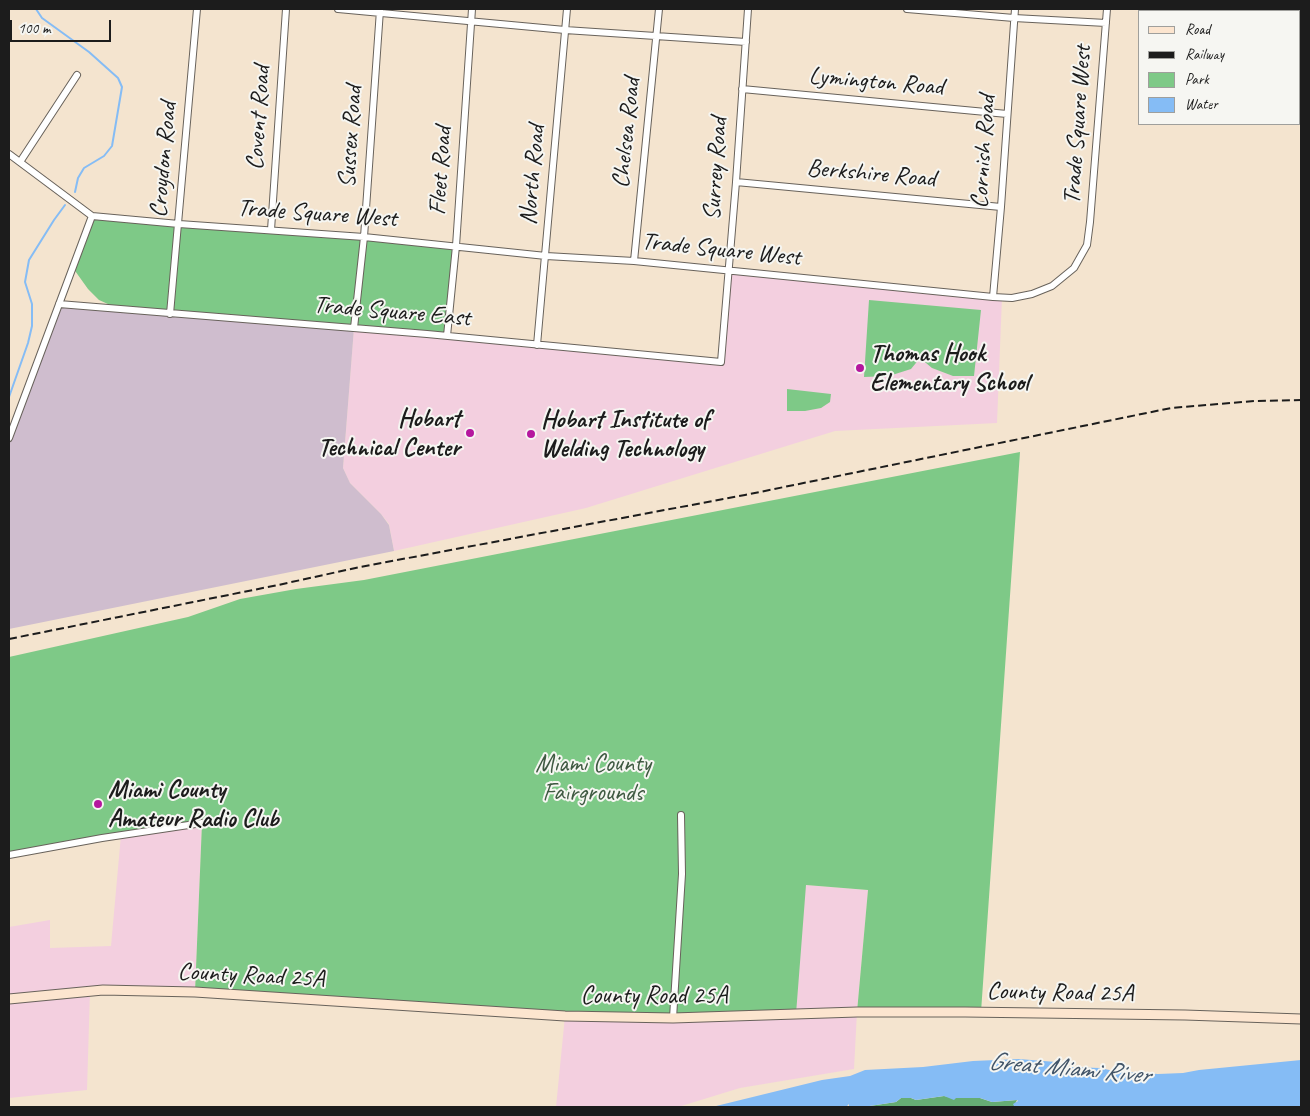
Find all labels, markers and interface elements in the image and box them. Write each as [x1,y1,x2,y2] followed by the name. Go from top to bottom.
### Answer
[12,10,114,42] scale bar
[1138,10,1300,125] legend
[18,19,50,38] text: 100 m
[1185,20,1210,39] text: Road
[1057,44,1099,206] street label: Trade Square West
[1185,45,1224,64] text: Railway
[807,61,945,103] street label: Lymington Road
[240,65,278,171] street label: Covent Road
[1185,70,1209,89] text: Park
[606,76,648,190] street label: Chelsea Road
[332,85,370,189] street label: Sussex Road
[965,94,1003,210] street label: Cornish Road
[1185,95,1218,114] text: Water
[144,101,184,219] street label: Croydon Road
[697,116,735,222] street label: Surrey Road
[514,124,552,226] street label: North Road
[423,126,459,216] street label: Fleet Road
[805,153,937,195] street label: Berkshire Road
[236,193,398,235] street label: Trade Square West
[640,227,802,273] street label: Trade Square West
[312,290,472,334] street label: Trade Square East
[870,339,1029,398] place label: Thomas Hook Elementary School
[854,362,866,374] marker: Thomas Hook Elementary School
[318,404,460,463] place label: Hobart Technical Center
[541,405,709,464] place label: Hobart Institute of Welding Technology
[464,427,476,439] marker: Hobart Technical Center
[525,428,537,440] marker: Hobart Institute of Welding Technology
[535,749,651,808] park label: Miami County Fairgrounds
[108,775,278,834] place label: Miami County Amateur Radio Club
[92,798,104,810] marker: Miami County Amateur Radio Club
[177,957,325,995] street label: County Road 25A
[986,977,1134,1009] street label: County Road 25A
[581,981,727,1011] street label: County Road 25A
[987,1046,1151,1092] water label: Great Miami River

